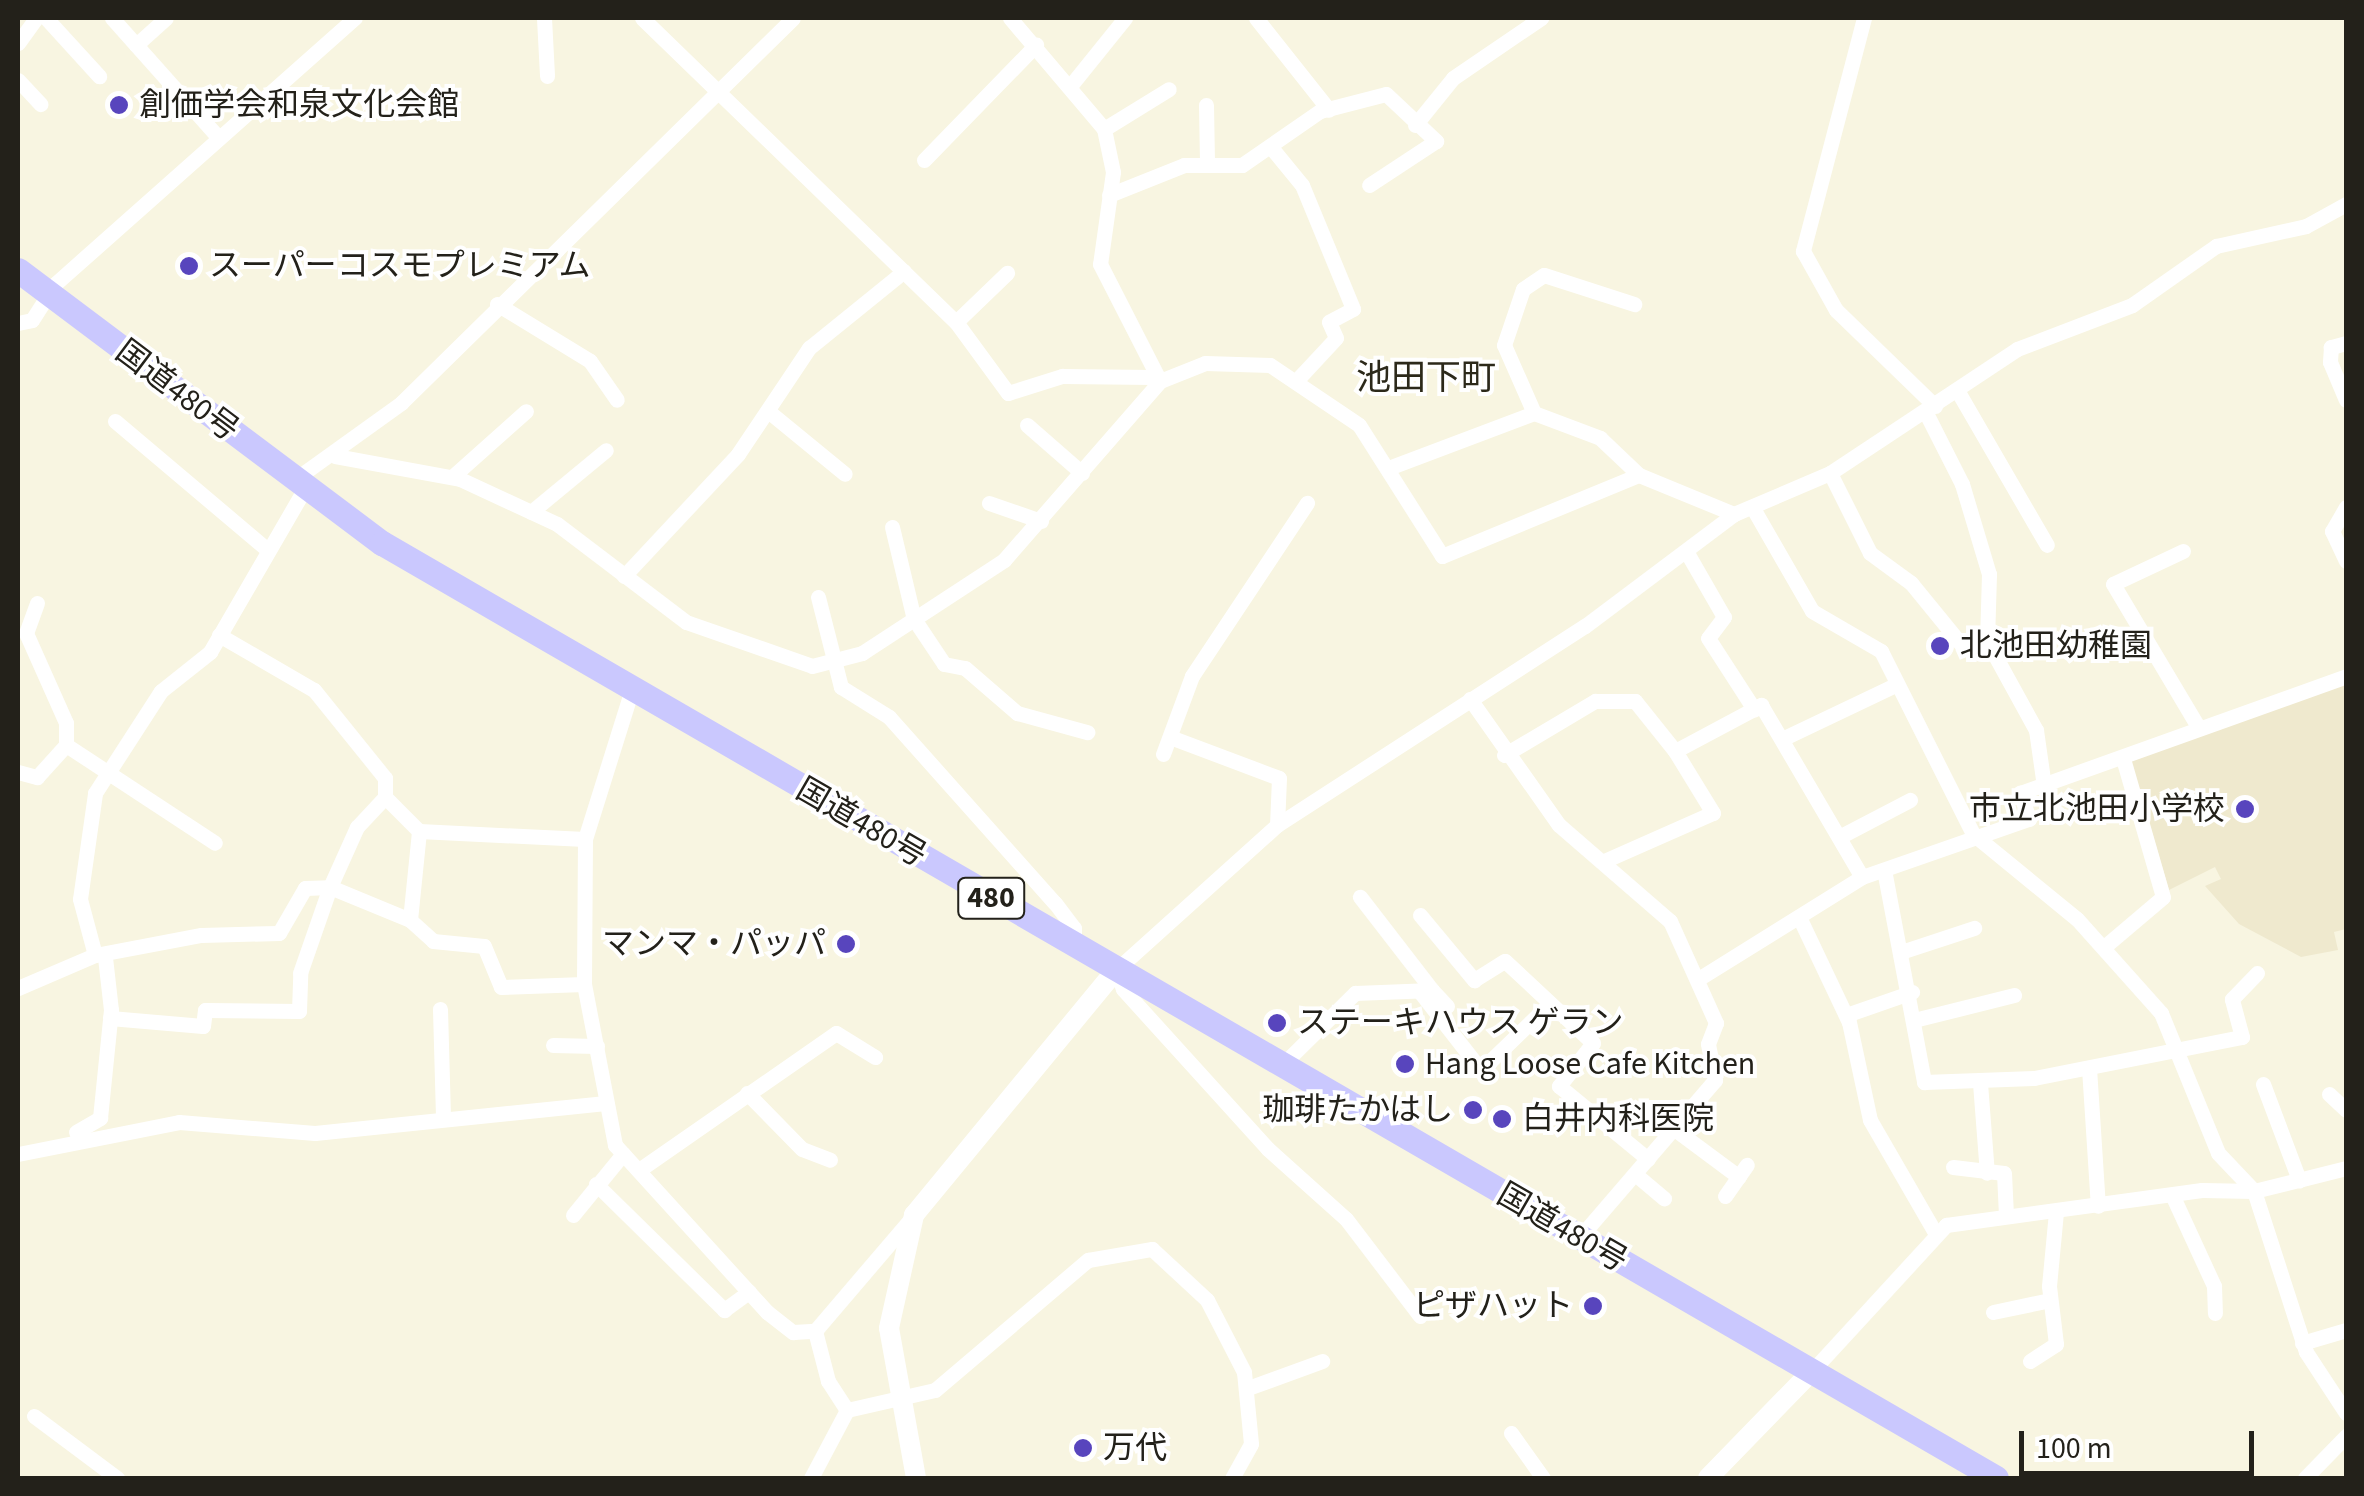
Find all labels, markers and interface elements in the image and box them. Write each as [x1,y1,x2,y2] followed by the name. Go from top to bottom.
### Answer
[139,86,459,124] place label: 創価学会和泉文化会館
[108,94,130,116] marker: 創価学会和泉文化会館
[209,247,593,285] place label: スーパーコスモプレミアム
[178,255,200,277] marker: スーパーコスモプレミアム
[108,332,246,450] street label: 国道480号
[1356,357,1496,399] district label: 池田下町
[1960,627,2152,665] place label: 北池田幼稚園
[1929,635,1951,657] marker: 北池田幼稚園
[789,770,933,876] street label: 国道480号
[1969,790,2225,828] place label: 市立北池田小学校
[2234,798,2256,820] marker: 市立北池田小学校
[956,873,1026,923] road number: 480
[602,925,826,963] place label: マンマ・パッパ
[835,933,857,955] marker: マンマ・パッパ
[1297,1004,1623,1042] place label: ステーキハウス ゲラン
[1266,1012,1288,1034] marker: ステーキハウス ゲラン
[1425,1045,1755,1083] place label: Hang Loose Cafe Kitchen
[1394,1053,1416,1075] marker: Hang Loose Cafe Kitchen
[1261,1091,1453,1129] place label: 珈琲たかはし
[1462,1099,1484,1121] marker: 珈琲たかはし
[1522,1100,1714,1138] place label: 白井内科医院
[1491,1108,1513,1130] marker: 白井内科医院
[1490,1175,1634,1281] street label: 国道480号
[1413,1287,1573,1325] place label: ピザハット
[1582,1295,1604,1317] marker: ピザハット
[2024,1411,2259,1473] scale bar
[2036,1427,2112,1470] text: 100 m
[1103,1429,1167,1467] place label: 万代
[1072,1437,1094,1459] marker: 万代

